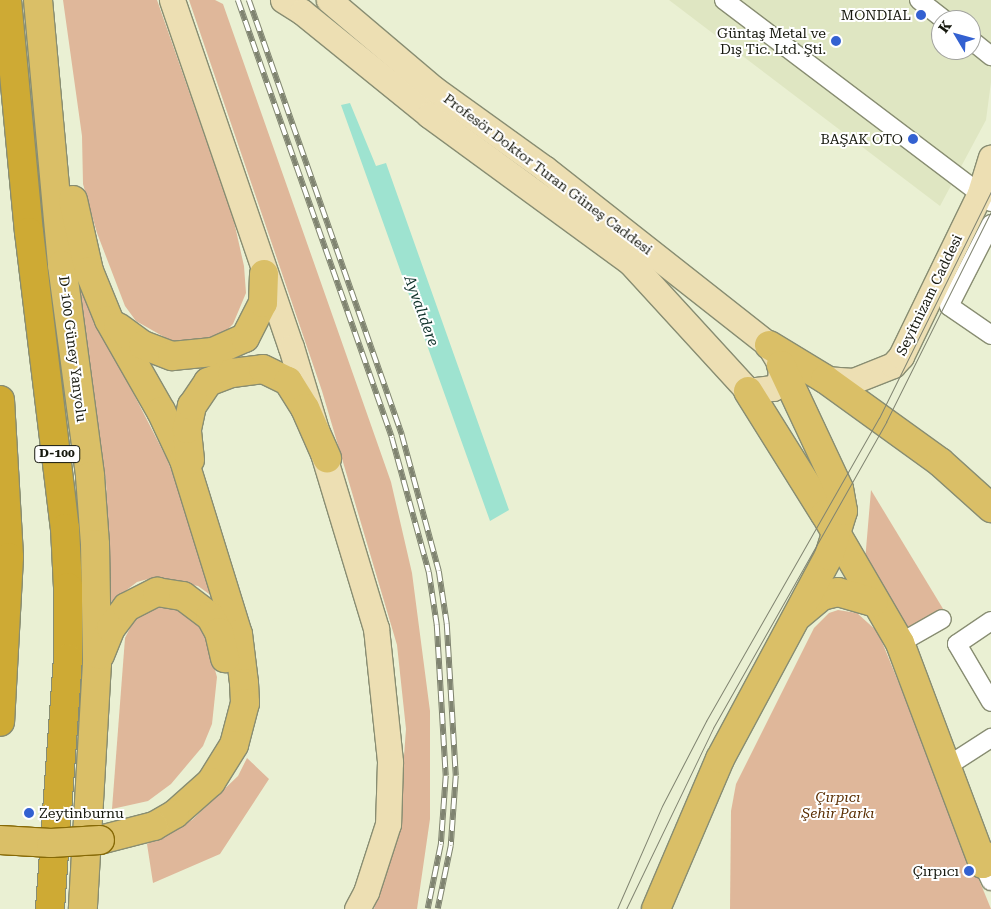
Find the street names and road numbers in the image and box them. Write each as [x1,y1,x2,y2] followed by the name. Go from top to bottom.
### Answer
[440,90,656,258] street label: Profesör Doktor Turan Güneş Caddesi
[892,232,966,358] street label: Seyitnizam Caddesi
[56,275,90,423] street label: D-100 Güney Yanyolu
[33,444,81,464] road number: D-100

